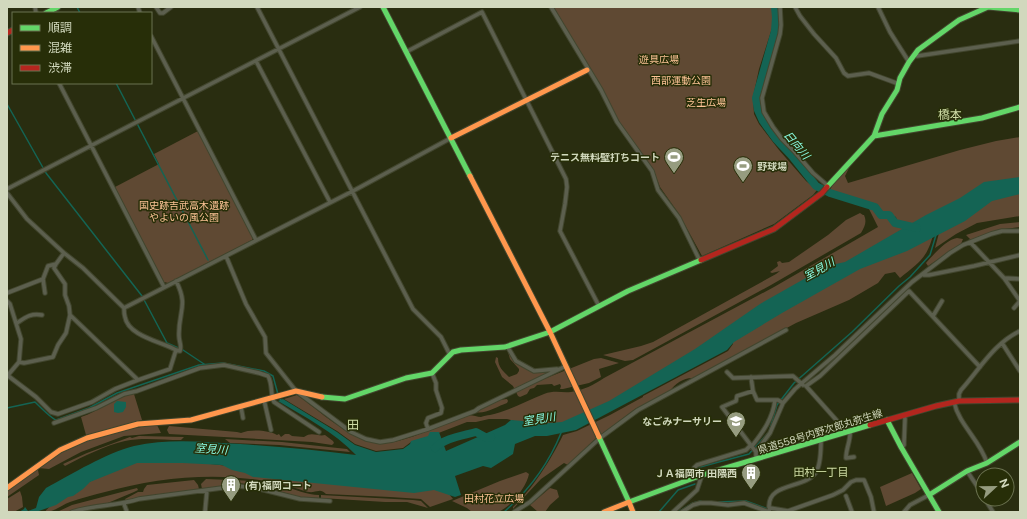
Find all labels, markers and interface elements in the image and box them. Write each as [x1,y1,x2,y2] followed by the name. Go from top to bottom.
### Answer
[12,12,152,84] legend
[48,21,72,35] text: 順調
[48,41,72,55] text: 混雑
[639,53,679,65] park label: 遊具広場
[48,61,72,75] text: 渋滞
[651,74,711,86] park label: 西部運動公園
[686,96,726,108] park label: 芝生広場
[938,108,962,122] district label: 橋本
[782,129,813,162] water label: 日向川
[663,146,685,174] sports icon: テニス無料壁打ちコート
[550,151,660,163] place label: テニス無料壁打ちコート
[732,155,754,183] sports icon: 野球場
[757,160,787,172] place label: 野球場
[139,199,229,223] park label: 国史跡吉武高木遺跡 やよいの風公園
[802,255,837,282] water label: 室見川
[756,406,884,456] street label: 県道558号内野次郎丸弥生線
[522,410,557,428] water label: 室見川
[725,410,747,438] school or university icon: なごみナーサリー
[642,415,722,427] place label: なごみナーサリー
[347,418,359,432] district label: 田
[194,442,229,456] water label: 室見川
[740,462,762,490] building icon: ＪＡ福岡市 田隈西
[794,466,849,478] district label: 田村一丁目
[655,467,737,479] place label: ＪＡ福岡市 田隈西
[975,467,1015,507] north arrow
[220,474,242,502] building icon: (有)福岡コート
[997,477,1011,489] text: N
[245,479,312,491] place label: (有)福岡コート
[464,492,524,504] park label: 田村花立広場

